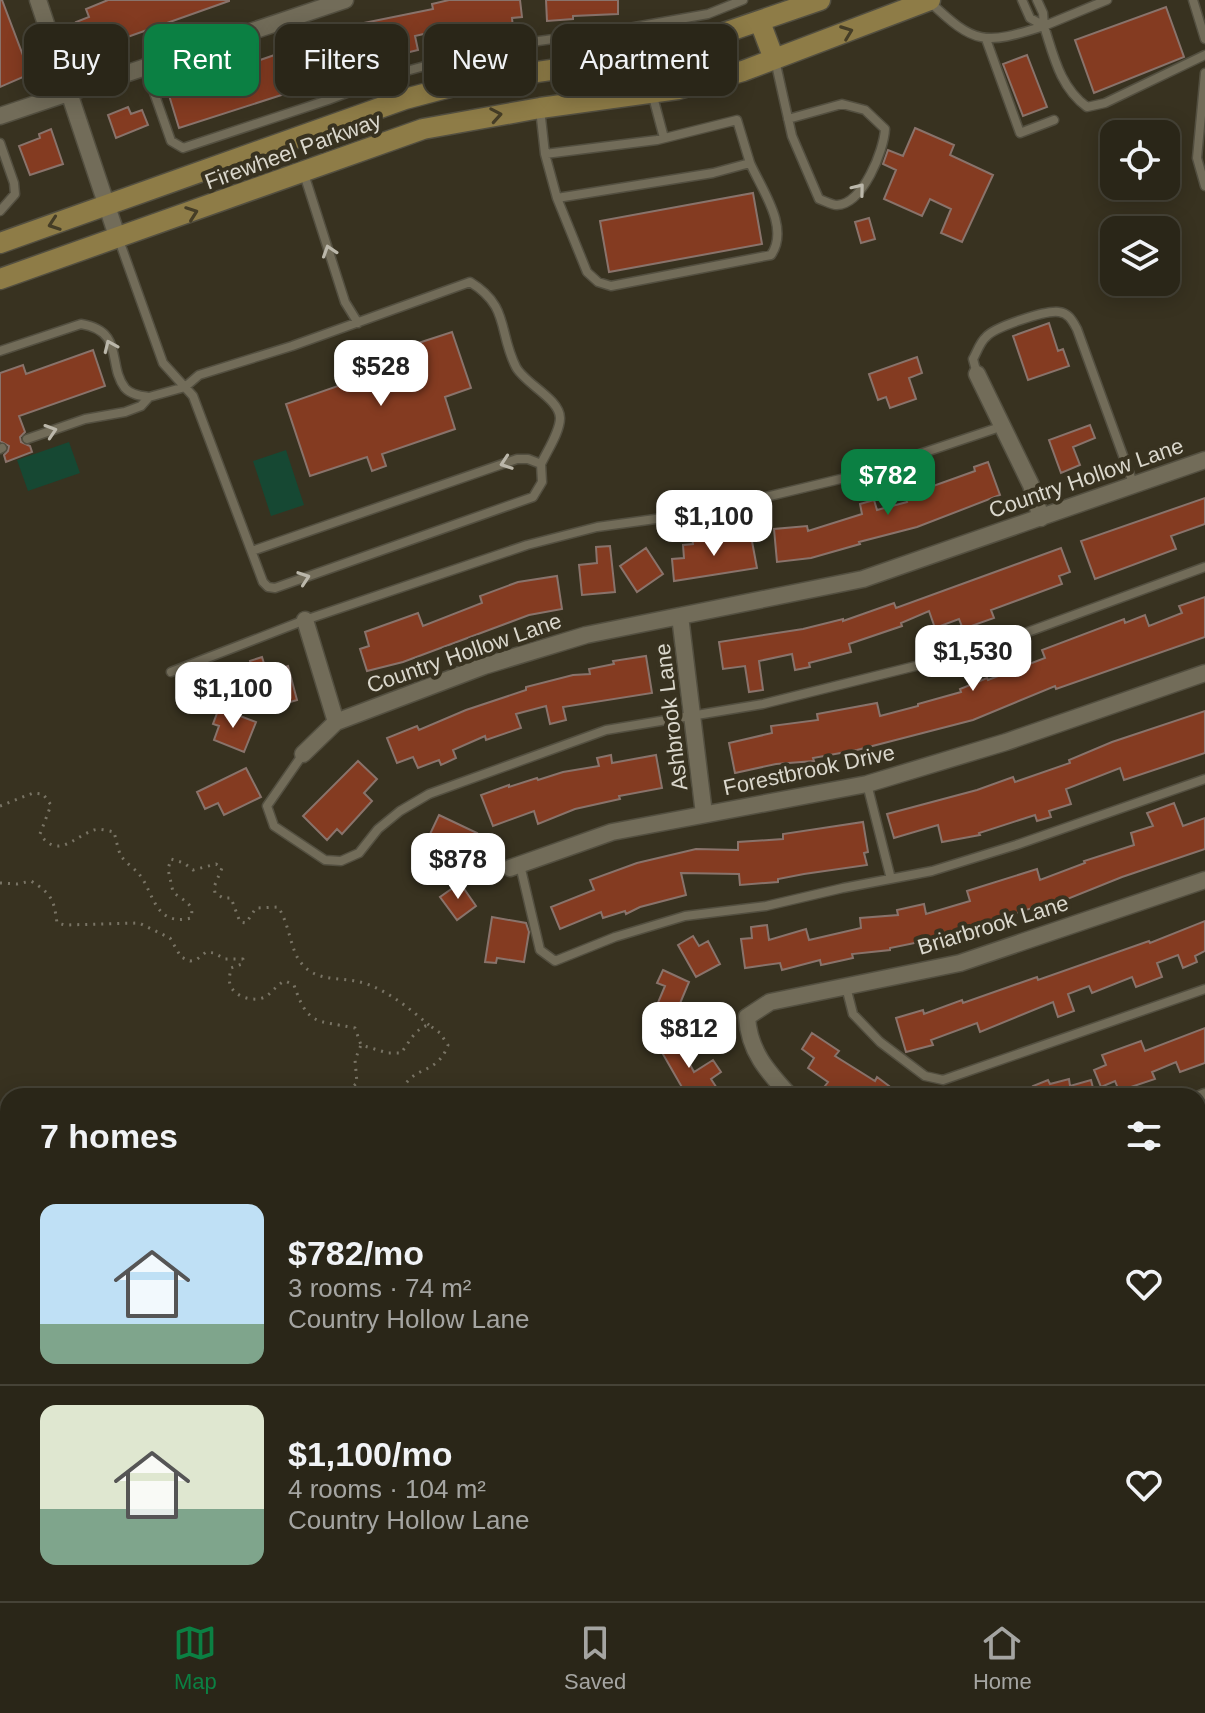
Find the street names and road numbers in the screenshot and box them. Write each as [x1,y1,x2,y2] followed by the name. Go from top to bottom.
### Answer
[201,107,385,195] street label: Firewheel Parkway
[985,433,1187,523] street label: Country Hollow Lane
[363,608,565,698] street label: Country Hollow Lane
[650,642,692,792] street label: Ashbrook Lane
[721,740,897,800] street label: Forestbrook Drive
[914,890,1072,960] street label: Briarbrook Lane

